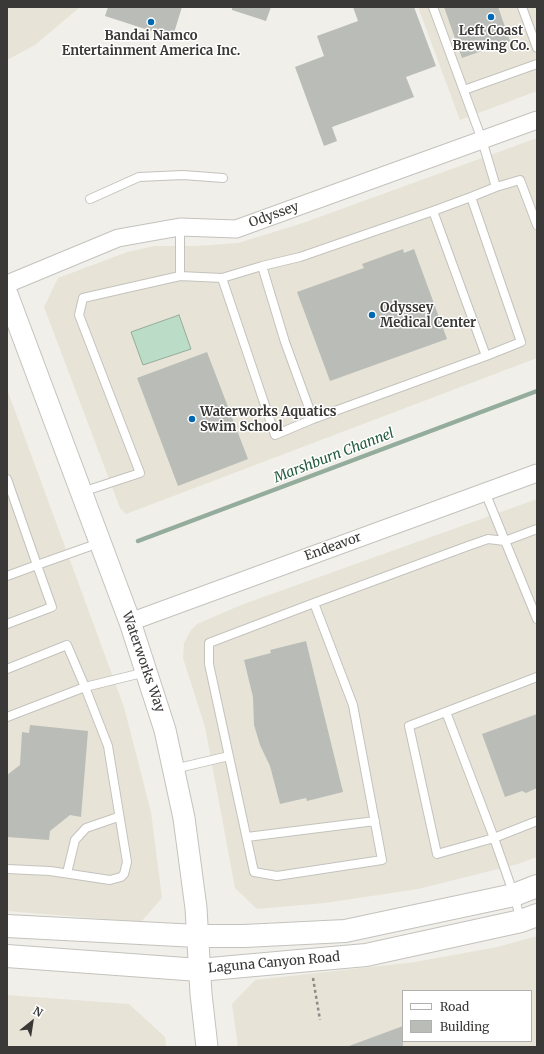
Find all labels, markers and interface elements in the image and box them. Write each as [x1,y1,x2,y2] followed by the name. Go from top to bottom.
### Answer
[486,12,496,22] marker: Left Coast Brewing Co.
[146,17,156,27] marker: Bandai Namco Entertainment America Inc.
[452,23,530,54] place label: Left Coast Brewing Co.
[62,28,240,59] place label: Bandai Namco Entertainment America Inc.
[247,199,301,231] street label: Odyssey
[380,300,476,331] place label: Odyssey Medical Center
[367,310,377,320] marker: Odyssey Medical Center
[200,404,337,435] place label: Waterworks Aquatics Swim School
[187,414,197,424] marker: Waterworks Aquatics Swim School
[272,425,396,487] water label: Marshburn Channel
[303,530,363,564] street label: Endeavor
[118,610,168,714] street label: Waterworks Way
[207,949,341,977] street label: Laguna Canyon Road
[402,990,532,1042] legend
[440,999,469,1014] text: Road
[12,1002,52,1042] north arrow
[31,1003,45,1020] text: N
[440,1019,489,1034] text: Building

